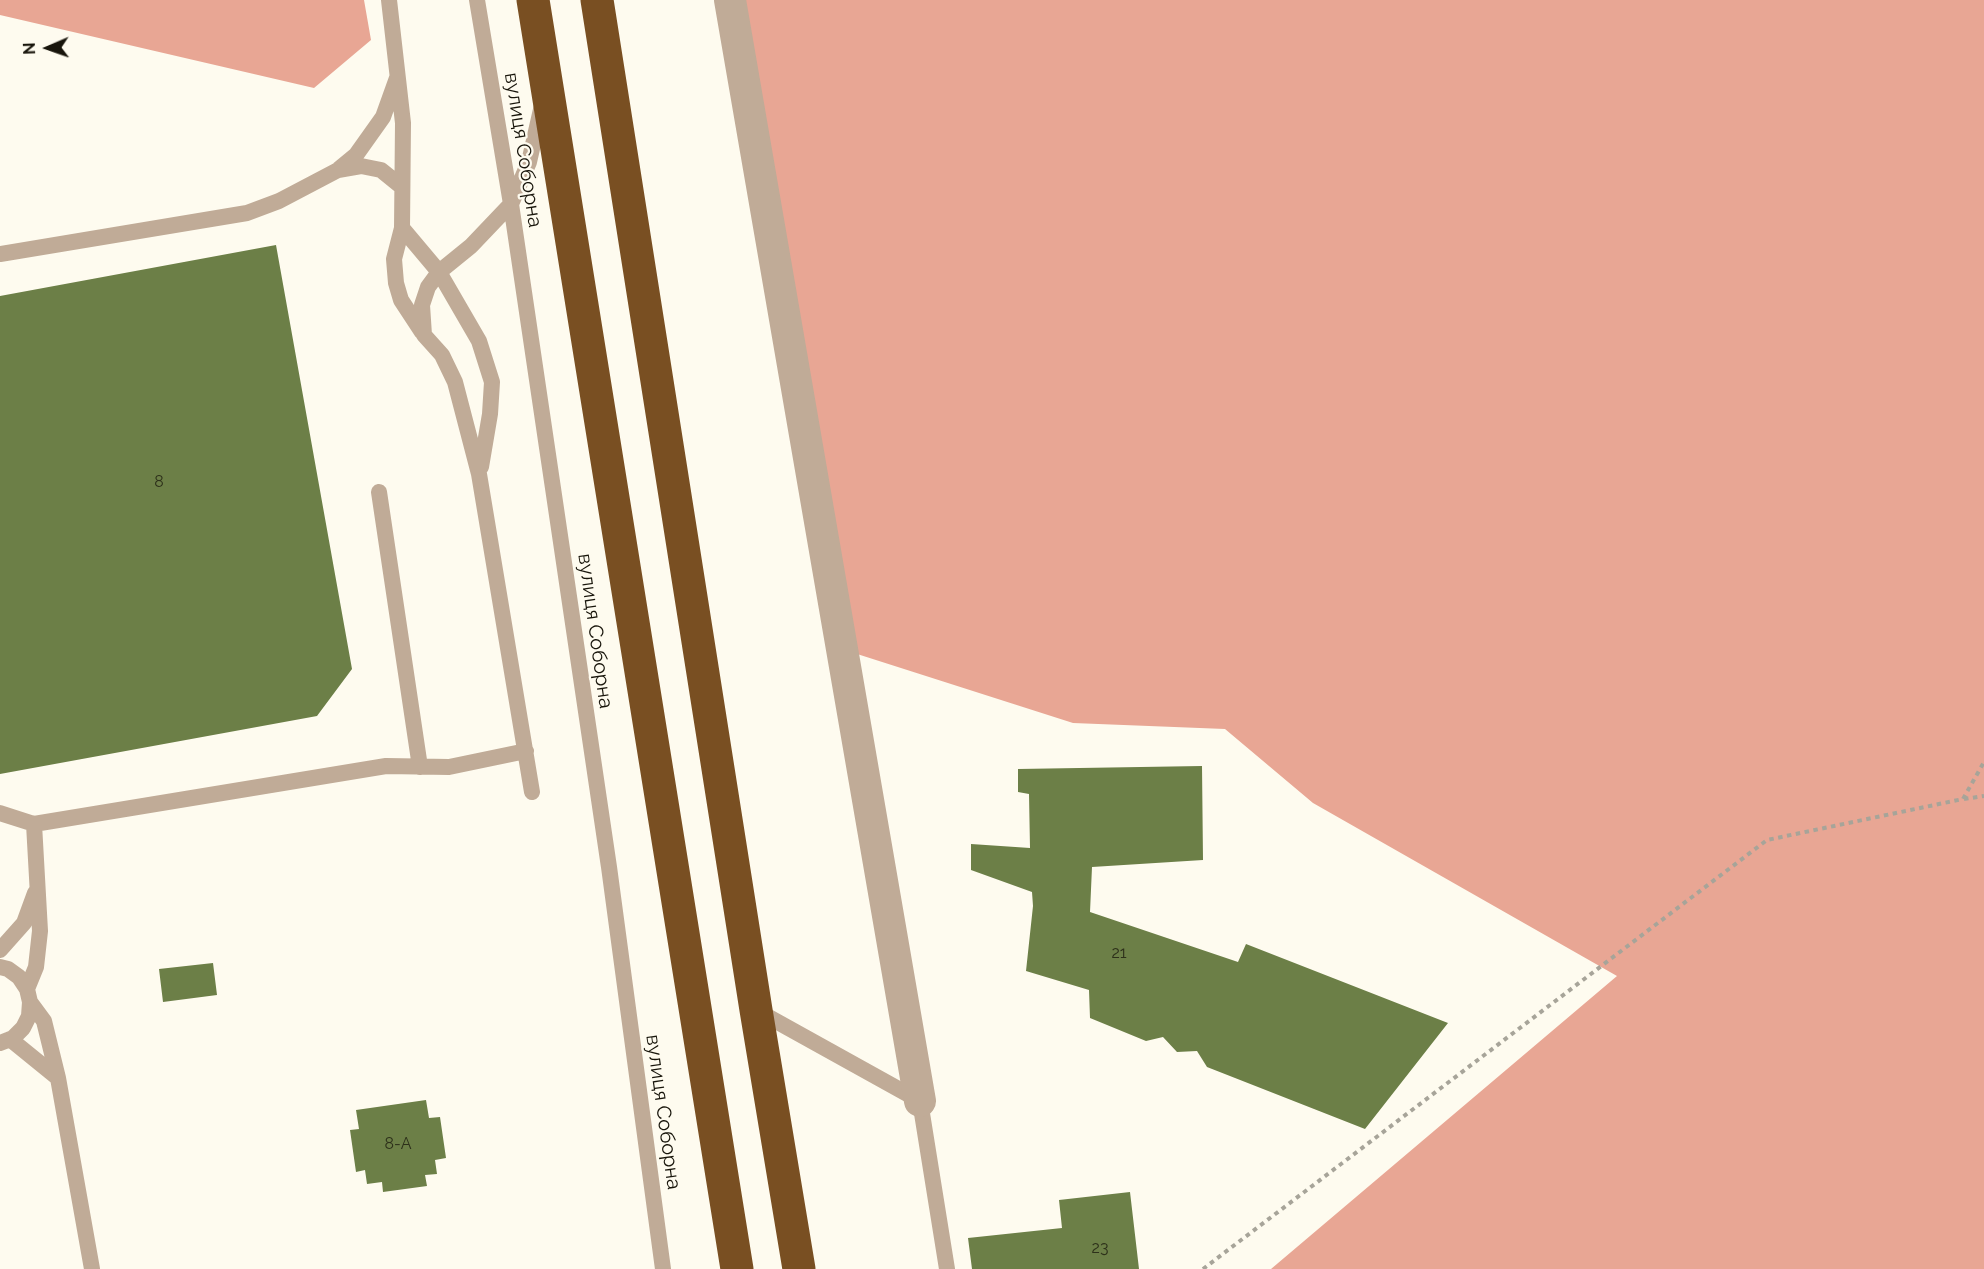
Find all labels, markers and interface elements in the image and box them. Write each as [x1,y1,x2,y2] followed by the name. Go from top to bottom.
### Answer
[18,18,78,78] north arrow
[20,42,39,55] text: N
[499,71,547,229] street label: вулиця Соборна
[154,472,164,492] house number: 8
[572,552,618,710] street label: вулиця Соборна
[1111,943,1127,963] house number: 21
[640,1033,686,1191] street label: вулиця Соборна
[385,1134,411,1154] house number: 8-А
[1092,1238,1108,1258] house number: 23

